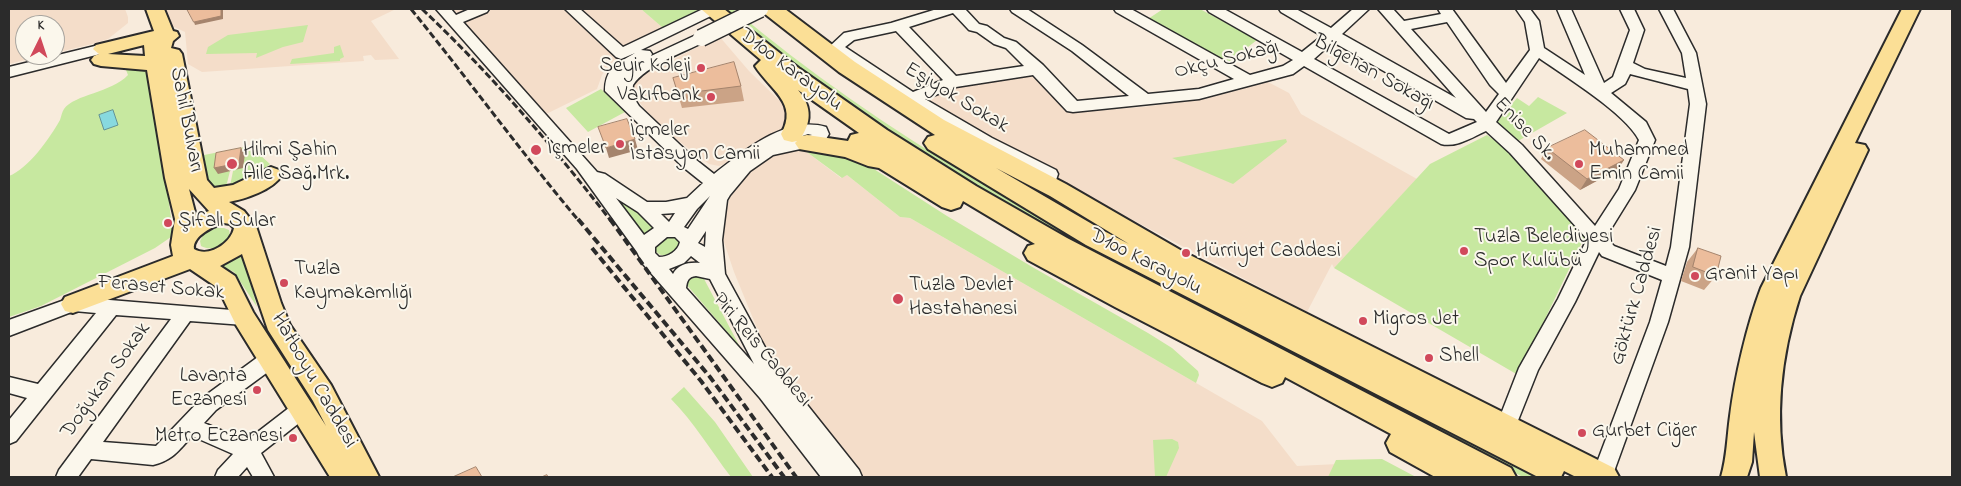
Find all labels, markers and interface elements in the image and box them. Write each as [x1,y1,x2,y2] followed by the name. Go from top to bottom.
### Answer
[15,15,65,65] north arrow
[37,15,45,36] text: K
[733,24,847,118] street label: D100 Karayolu
[1308,30,1438,118] street label: Bilgehan Sokağı
[1172,36,1282,86] street label: Okçu Sokağı
[600,55,691,81] place label: Seyir Koleji
[899,58,1013,140] street label: Eşiyok Sokak
[695,62,707,74] marker: Seyir Koleji
[162,65,208,175] street label: Sahil Bulvarı
[617,84,701,110] place label: Vakıfbank
[705,91,717,103] marker: Vakıfbank
[1487,93,1561,167] street label: Enise Sk.
[630,119,760,169] place label: İçmeler İstasyon Camii
[547,137,606,163] place label: İçmeler
[614,138,626,150] marker: İçmeler İstasyon Camii
[243,139,349,189] place label: Hilmi Şahin Aile Sağ.Mrk.
[1589,139,1689,189] place label: Muhammed Emin Camii
[529,143,543,157] marker: İçmeler
[225,157,239,171] marker: Hilmi Şahin Aile Sağ.Mrk.
[1573,158,1585,170] marker: Muhammed Emin Camii
[178,210,276,236] place label: Şifalı Sular
[162,217,174,229] marker: Şifalı Sular
[1085,224,1205,302] street label: D100 Karayolu
[1606,224,1670,368] street label: Göktürk Caddesi
[1474,226,1613,276] place label: Tuzla Belediyesi Spor Kulübü
[1196,240,1341,266] place label: Hürriyet Caddesi
[1458,245,1470,257] marker: Tuzla Belediyesi Spor Kulübü
[1180,247,1192,259] marker: Hürriyet Caddesi
[294,258,412,308] place label: Tuzla Kaymakamlığı
[1705,263,1799,289] place label: Granit Yapı
[1689,270,1701,282] marker: Granit Yapı
[97,271,225,307] street label: Feraset Sokak
[909,274,1017,324] place label: Tuzla Devlet Hastahanesi
[278,277,290,289] marker: Tuzla Kaymakamlığı
[706,289,816,413] street label: Piri Reis Caddesi
[891,292,905,306] marker: Tuzla Devlet Hastahanesi
[1373,308,1459,334] place label: Migros Jet
[264,309,362,453] street label: Hatboyu Caddesi
[1357,315,1369,327] marker: Migros Jet
[56,318,158,444] street label: Doğukan Sokak
[1439,345,1479,371] place label: Shell
[1423,352,1435,364] marker: Shell
[171,365,247,415] place label: Lavanta Eczanesi
[251,384,263,396] marker: Lavanta Eczanesi
[1592,420,1697,446] place label: Gurbet Ciğer
[155,425,283,451] place label: Metro Eczanesi
[1576,427,1588,439] marker: Gurbet Ciğer
[287,432,299,444] marker: Metro Eczanesi

